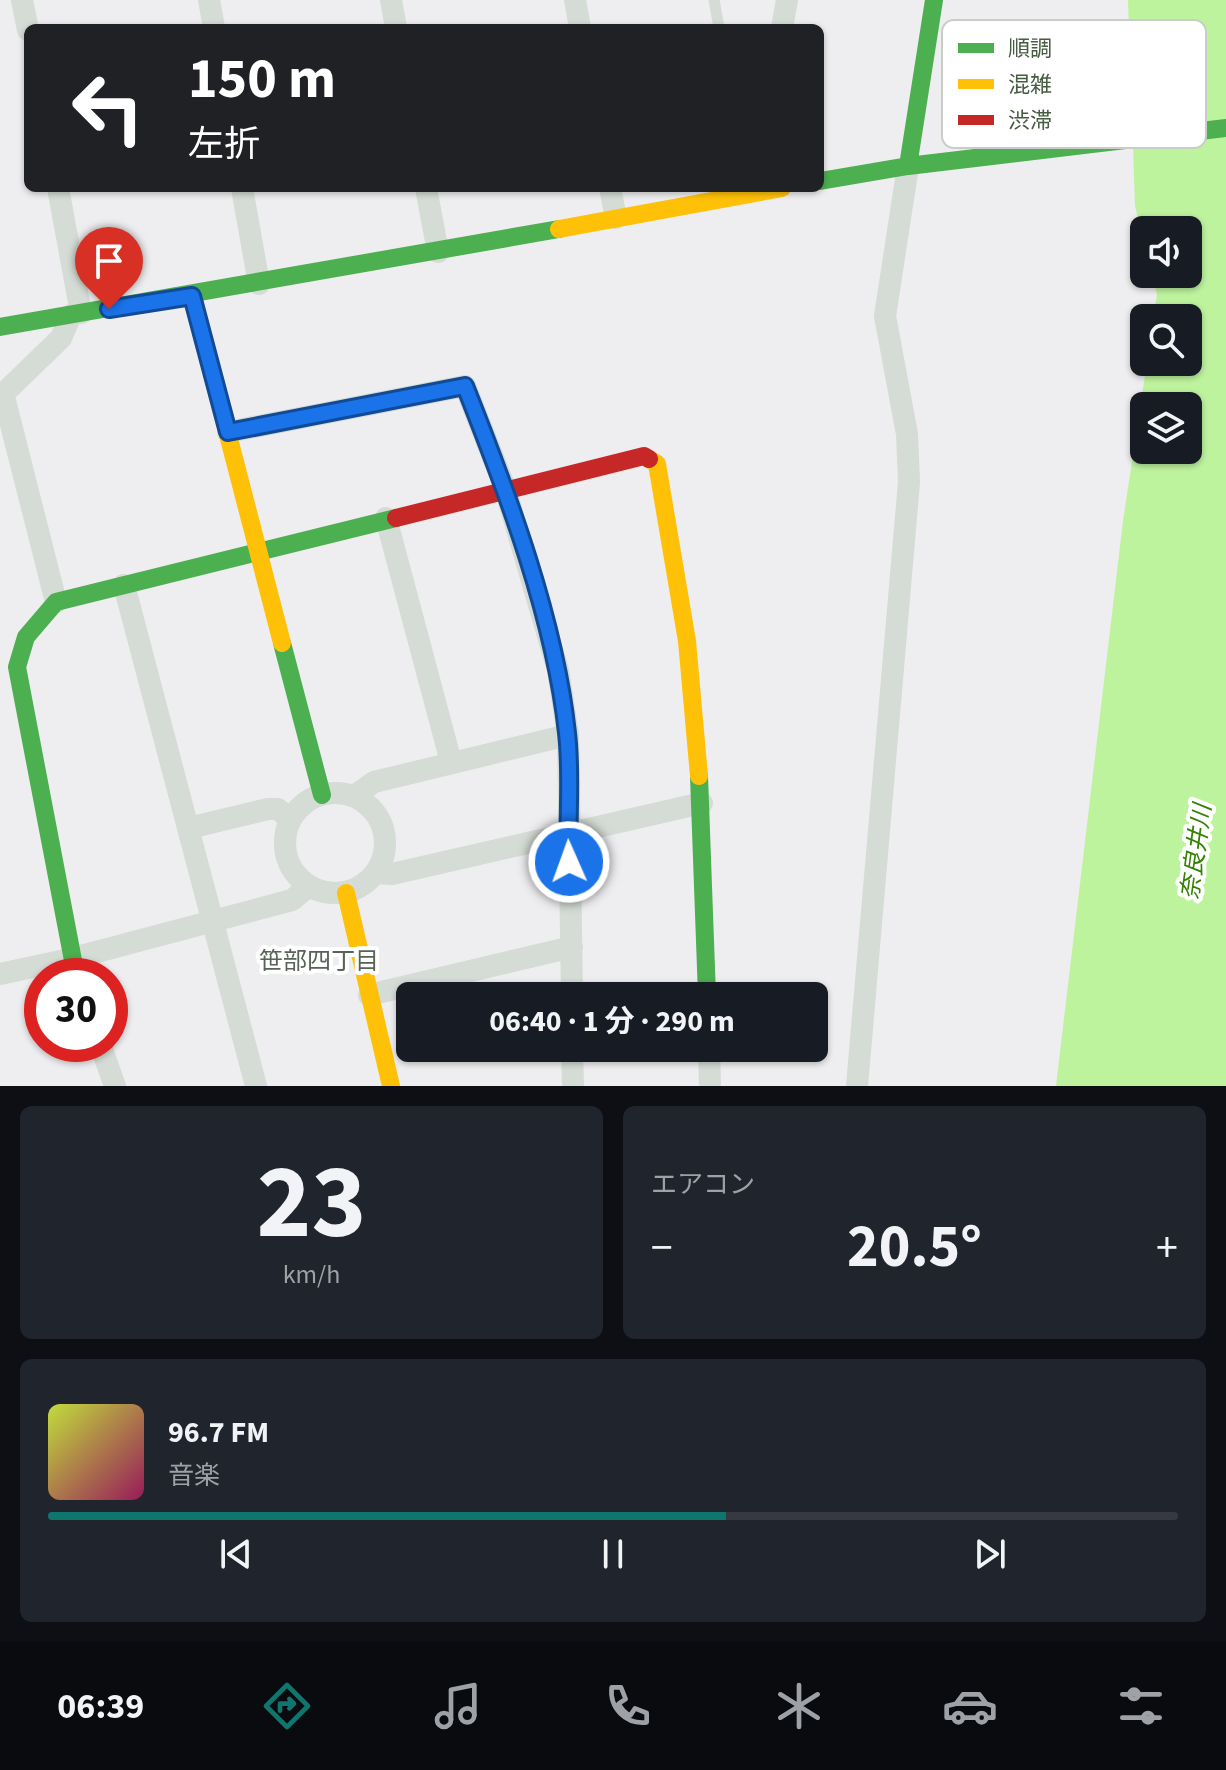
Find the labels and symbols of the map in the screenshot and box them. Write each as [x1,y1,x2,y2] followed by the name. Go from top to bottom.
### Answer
[942,20,1206,148] legend
[1008,33,1052,65] text: 順調
[1008,69,1052,101] text: 混雑
[1008,105,1052,137] text: 渋滞
[75,227,143,309] pin
[1172,799,1221,902] water label: 奈良井川
[527,820,611,904] position arrow
[259,944,379,979] district label: 笹部四丁目
[24,958,128,1062] speed limit sign: 30

